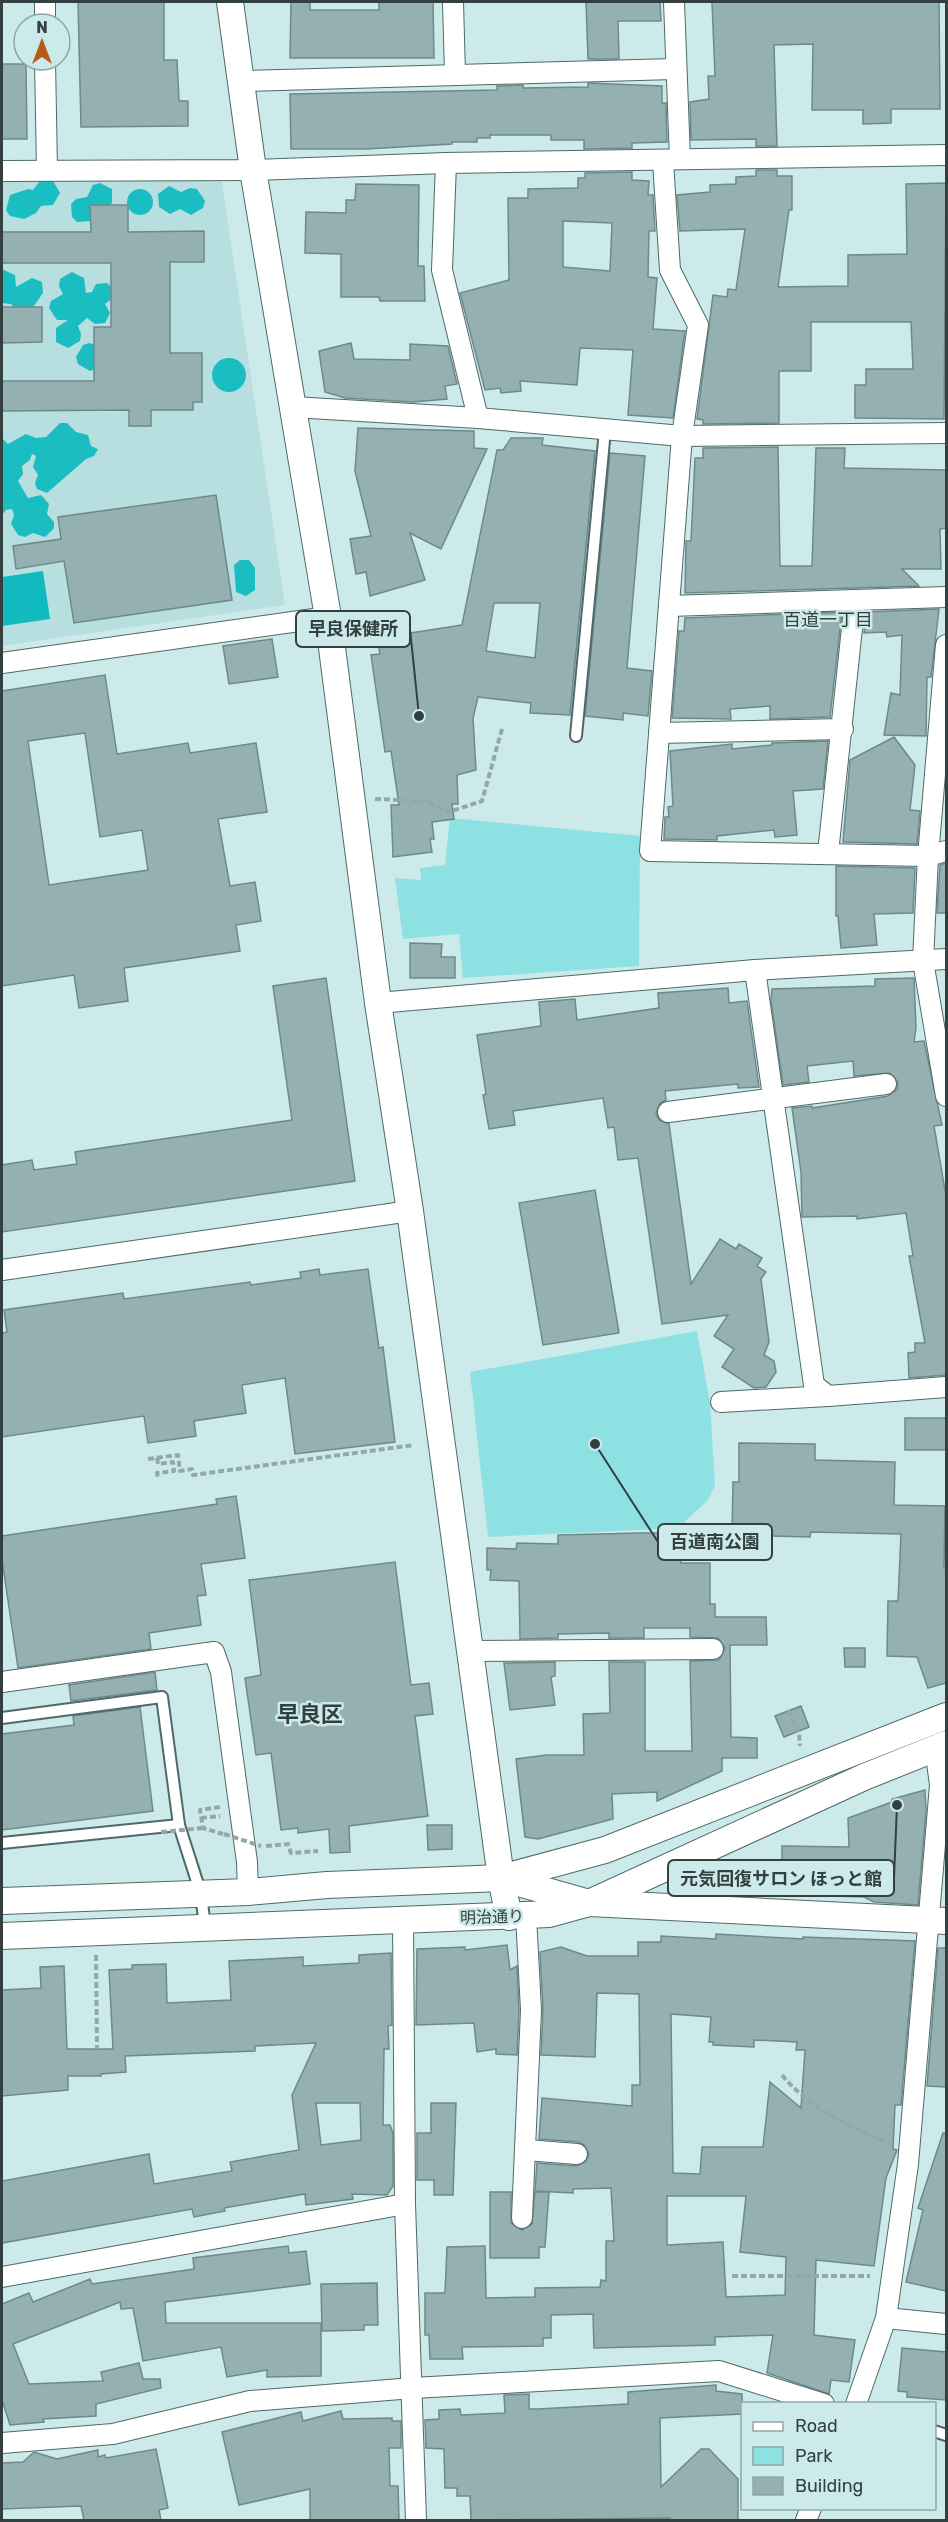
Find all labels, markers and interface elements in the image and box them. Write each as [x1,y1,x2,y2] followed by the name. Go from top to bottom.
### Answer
[12,12,72,72] north arrow
[36,18,48,37] text: N
[783,609,873,631] district label: 百道一丁目
[296,611,410,647] callout: 早良保健所
[308,618,398,640] text: 早良保健所
[658,1524,772,1560] callout: 百道南公園
[670,1531,760,1553] text: 百道南公園
[277,1701,343,1728] district label: 早良区
[668,1860,894,1896] callout: 元気回復サロン ほっと館
[680,1868,882,1890] text: 元気回復サロン ほっと館
[460,1906,524,1928] street label: 明治通り
[741,2402,936,2510] legend
[795,2415,838,2437] text: Road
[795,2445,833,2467] text: Park
[795,2475,863,2497] text: Building

